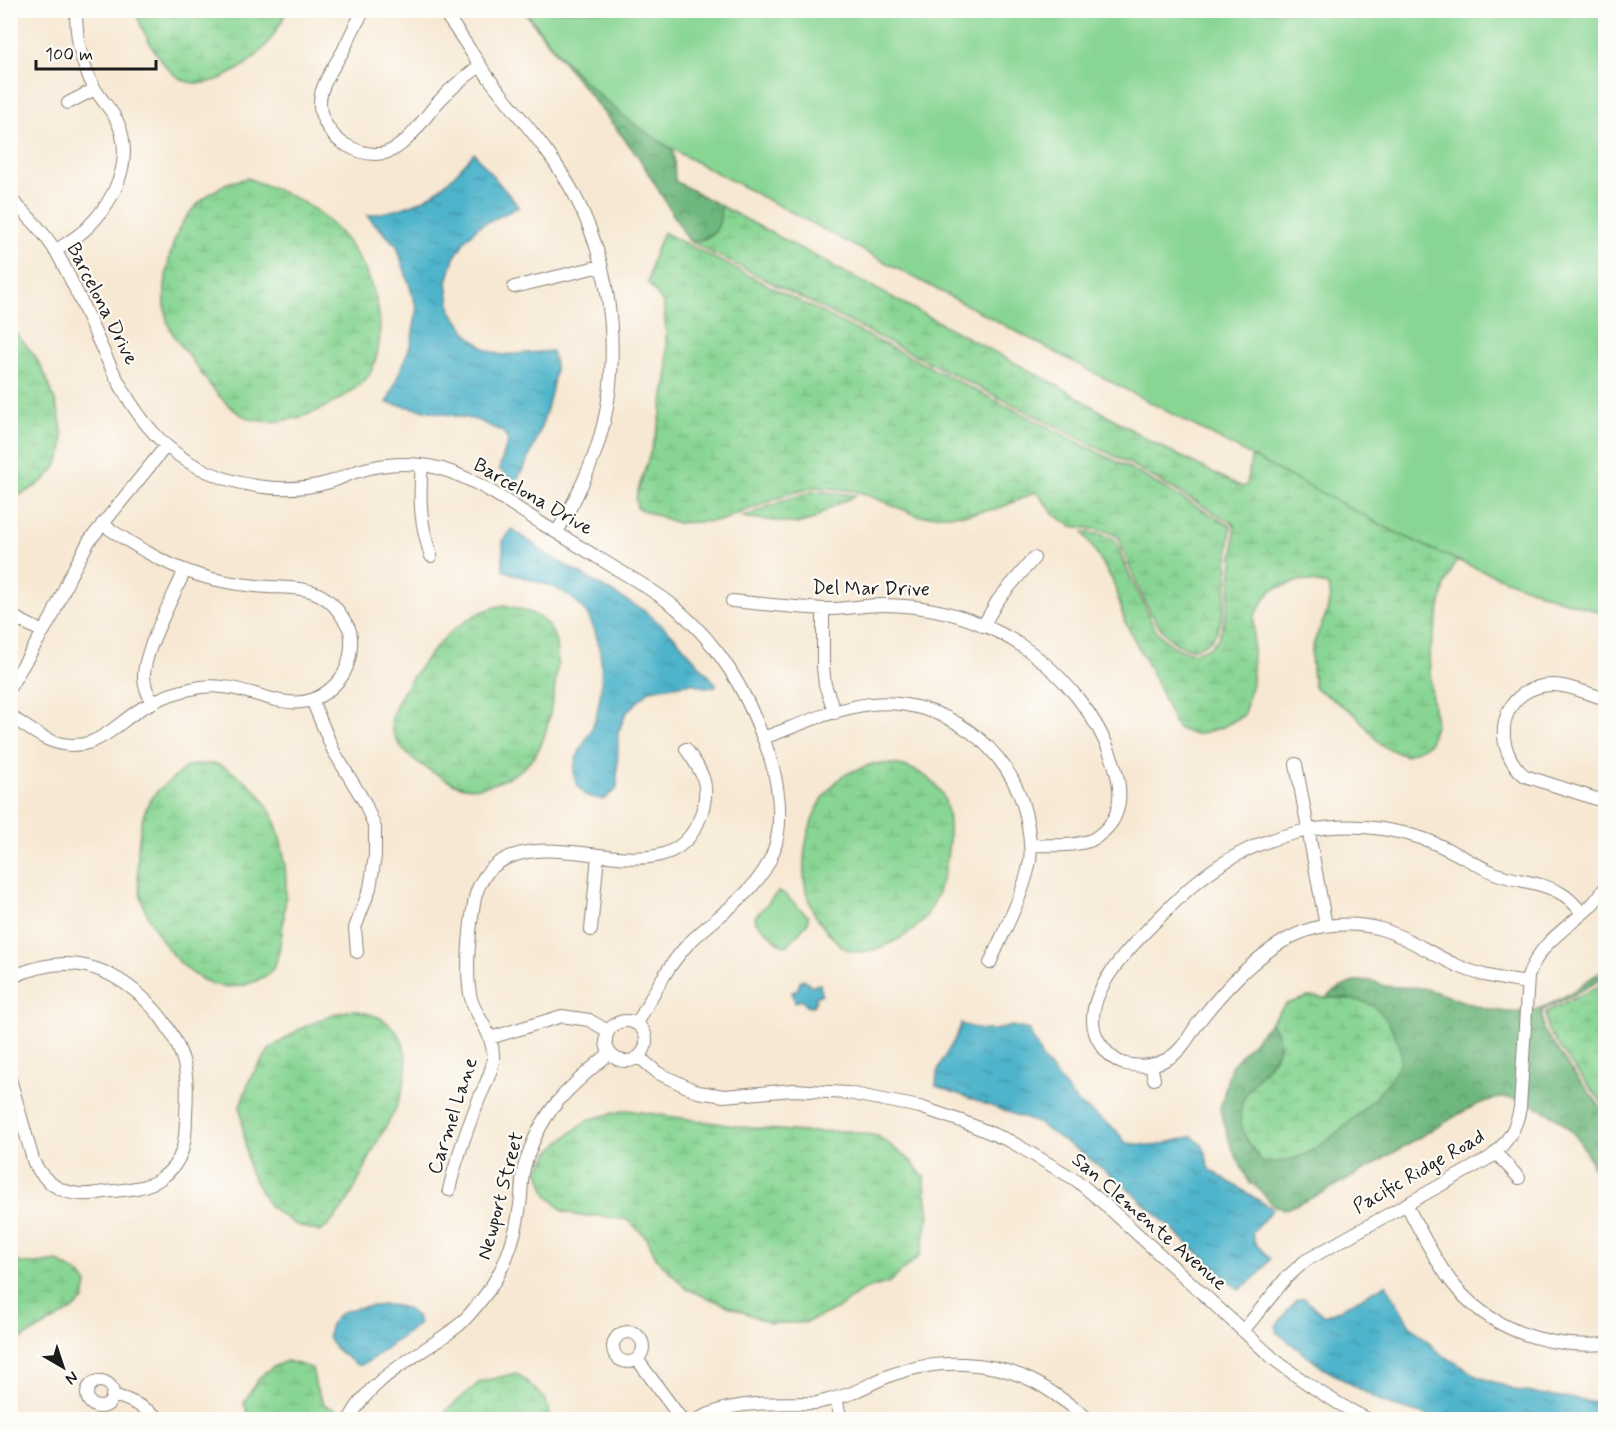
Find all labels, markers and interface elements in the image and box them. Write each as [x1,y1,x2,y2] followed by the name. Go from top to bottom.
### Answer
[36,33,156,71] scale bar
[45,43,93,67] text: 100 m
[60,238,144,370] street label: Barcelona Drive
[468,452,598,542] street label: Barcelona Drive
[812,574,930,604] street label: Del Mar Drive
[421,1054,485,1178] street label: Carmel Lane
[1348,1123,1490,1221] street label: Pacific Ridge Road
[471,1129,531,1263] street label: Newport Street
[1066,1147,1233,1297] street label: San Clemente Avenue
[33,1337,93,1397] north arrow
[61,1366,82,1389] text: N

